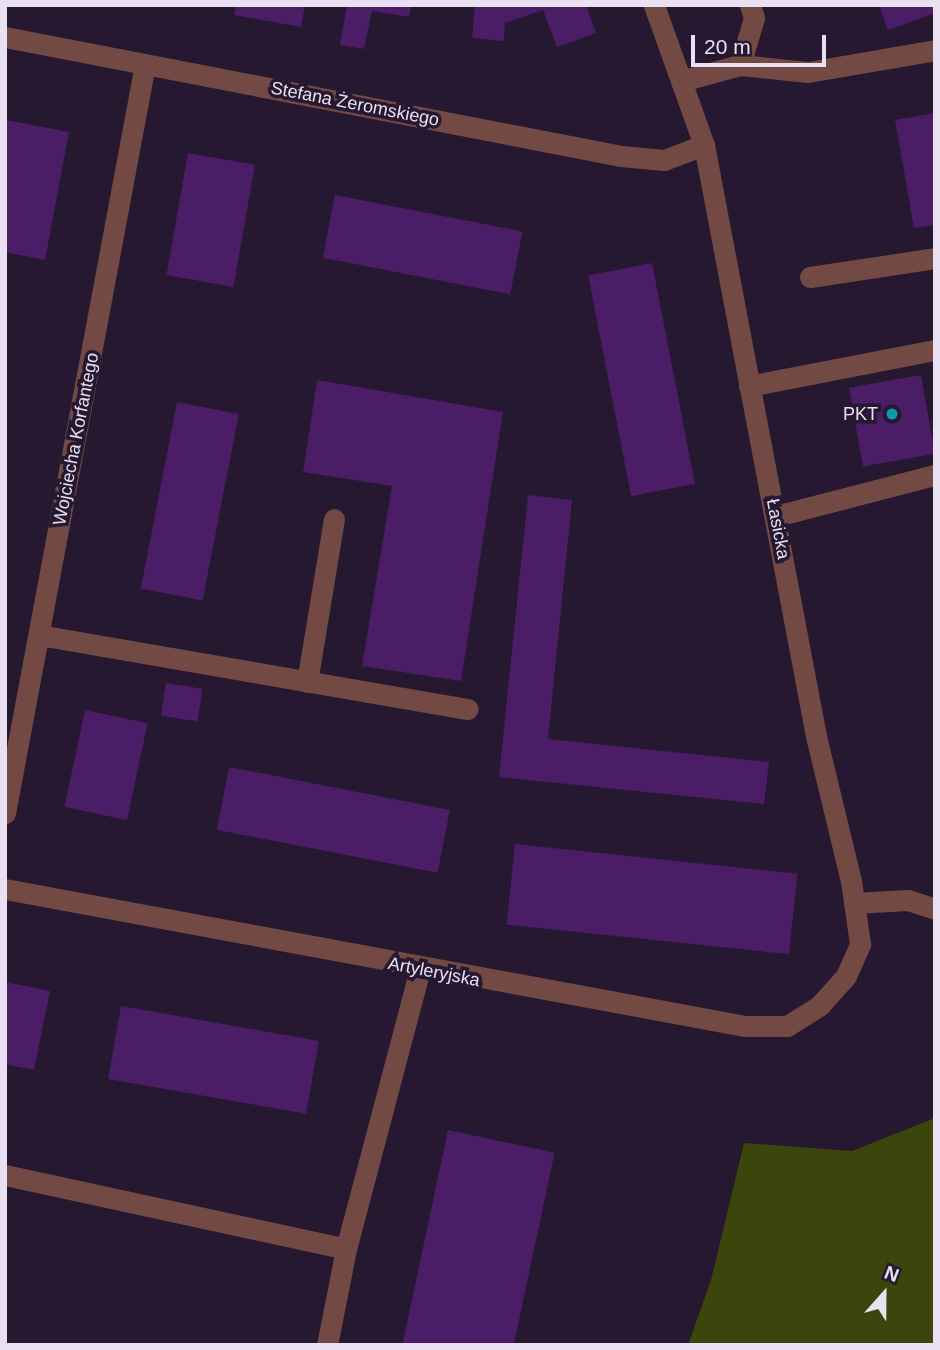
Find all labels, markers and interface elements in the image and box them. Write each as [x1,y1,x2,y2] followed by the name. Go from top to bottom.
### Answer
[695,21,830,65] scale bar
[704,35,751,58] text: 20 m
[269,77,441,131] street label: Stefana Żeromskiego
[49,351,103,527] street label: Wojciecha Korfantego
[843,403,878,425] place label: PKT
[884,406,900,422] marker: PKT
[762,497,794,561] street label: Łasicka
[386,953,482,991] street label: Artyleryjska
[849,1259,919,1329] north arrow
[882,1262,902,1286] text: N

